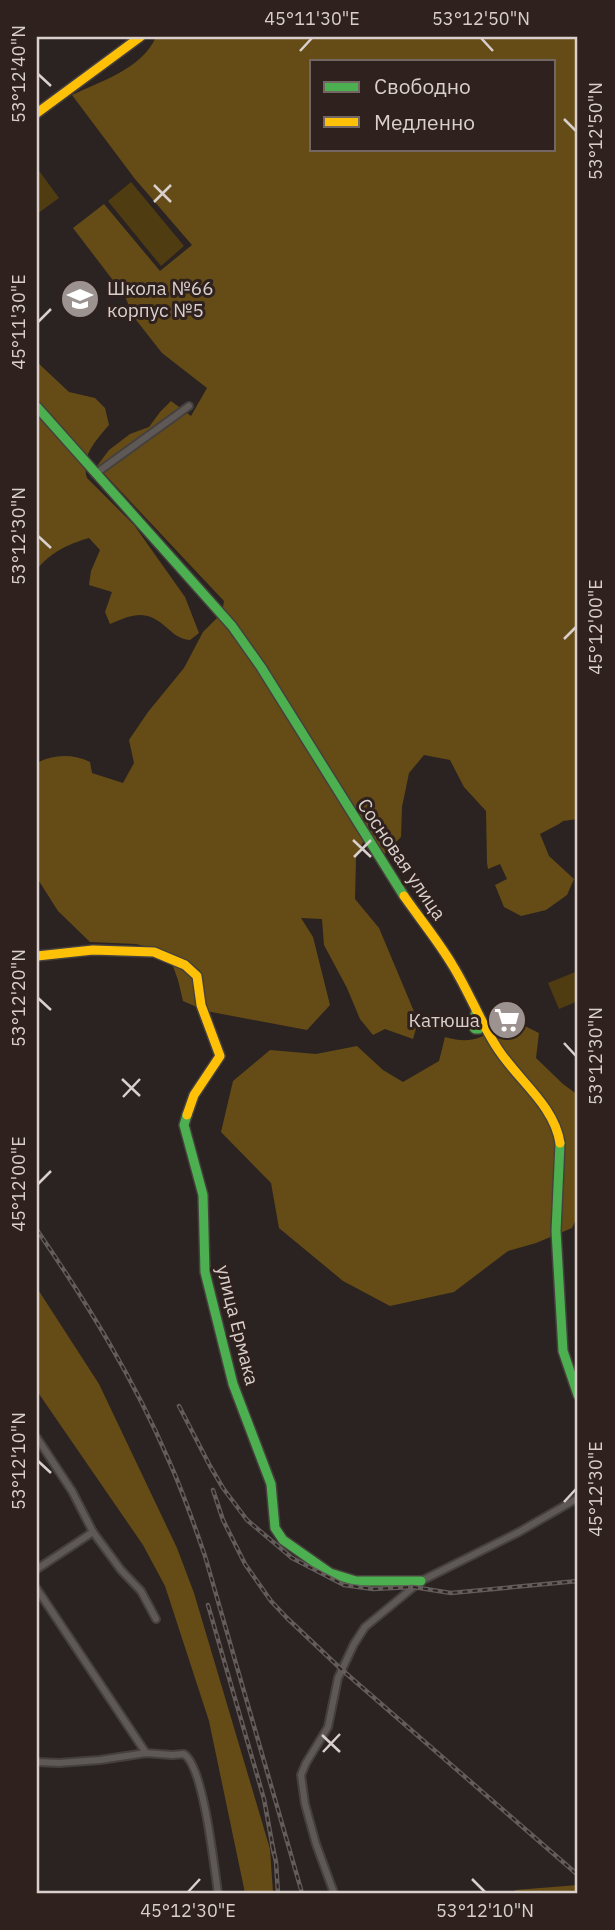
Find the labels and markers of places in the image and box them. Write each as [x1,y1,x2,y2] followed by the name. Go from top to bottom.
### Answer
[107,276,214,322] place label: Школа №66 корпус №5
[59,278,101,320] school or university icon: Школа №66 корпус №5
[486,999,528,1041] supermarket icon: Катюша
[409,1008,480,1032] place label: Катюша

